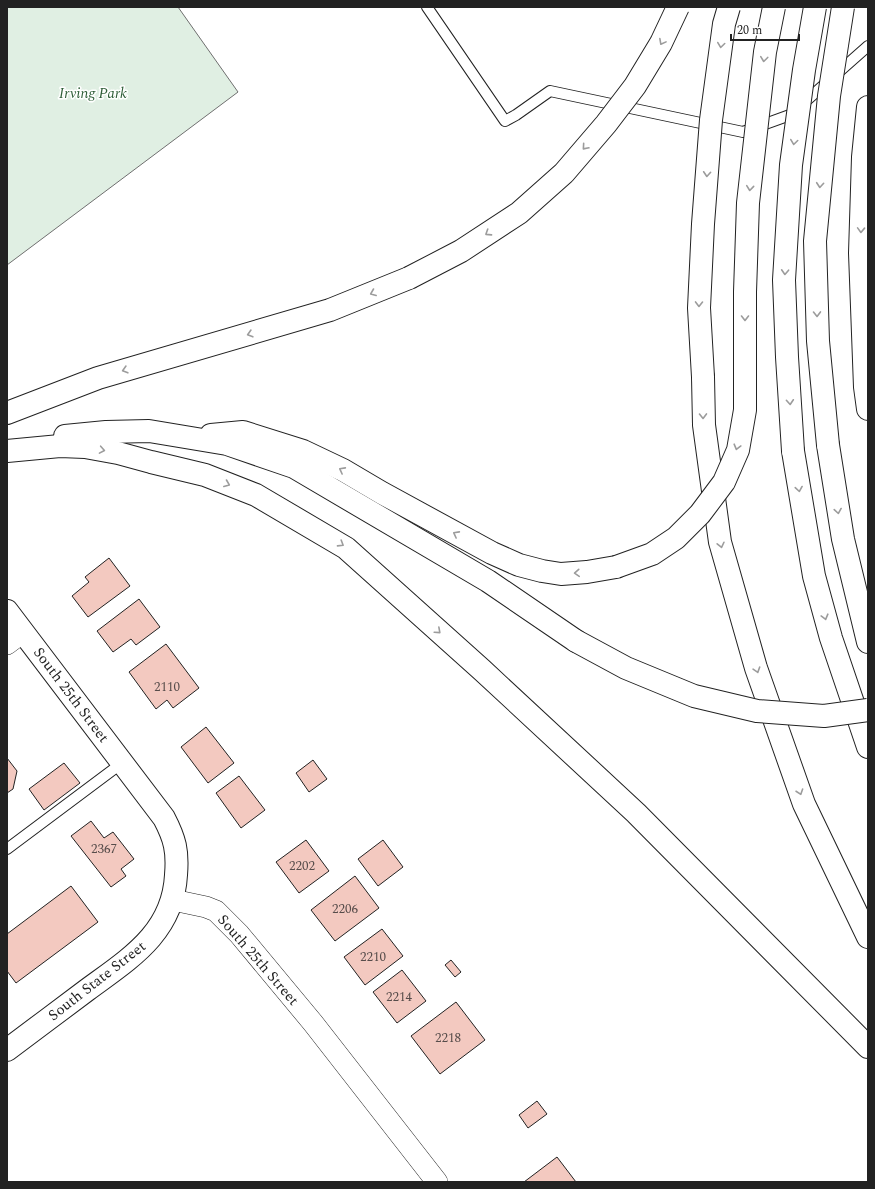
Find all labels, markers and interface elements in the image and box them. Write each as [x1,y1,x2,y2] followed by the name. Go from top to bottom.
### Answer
[731,16,799,42] scale bar
[737,21,762,40] text: 20 m
[659,38,666,46] one-way arrow
[717,42,726,48] one-way arrow
[760,56,769,62] one-way arrow
[59,82,127,105] park label: Irving Park
[790,139,799,145] one-way arrow
[583,143,590,150] one-way arrow
[702,171,711,177] one-way arrow
[816,181,825,188] one-way arrow
[745,185,754,191] one-way arrow
[857,227,865,233] one-way arrow
[485,228,492,236] one-way arrow
[780,269,789,275] one-way arrow
[370,288,378,296] one-way arrow
[695,301,704,307] one-way arrow
[813,311,821,317] one-way arrow
[741,315,749,321] one-way arrow
[247,329,254,338] one-way arrow
[122,365,129,374] one-way arrow
[785,399,794,405] one-way arrow
[699,413,708,419] one-way arrow
[734,444,742,451] one-way arrow
[98,445,105,453] one-way arrow
[339,467,347,475] one-way arrow
[223,480,230,488] one-way arrow
[794,486,803,493] one-way arrow
[833,508,842,514] one-way arrow
[453,531,460,538] one-way arrow
[337,540,344,547] one-way arrow
[717,542,725,548] one-way arrow
[574,569,580,578] one-way arrow
[821,613,829,620] one-way arrow
[434,626,441,633] one-way arrow
[27,642,115,748] street label: South 25th Street
[752,666,760,673] one-way arrow
[154,677,181,697] house number: 2110
[795,789,804,796] one-way arrow
[91,839,117,859] house number: 2367
[289,856,315,876] house number: 2202
[332,899,359,919] house number: 2206
[212,909,304,1011] street label: South 25th Street
[43,935,151,1027] street label: South State Street
[360,947,387,967] house number: 2210
[386,987,413,1007] house number: 2214
[435,1028,461,1048] house number: 2218

